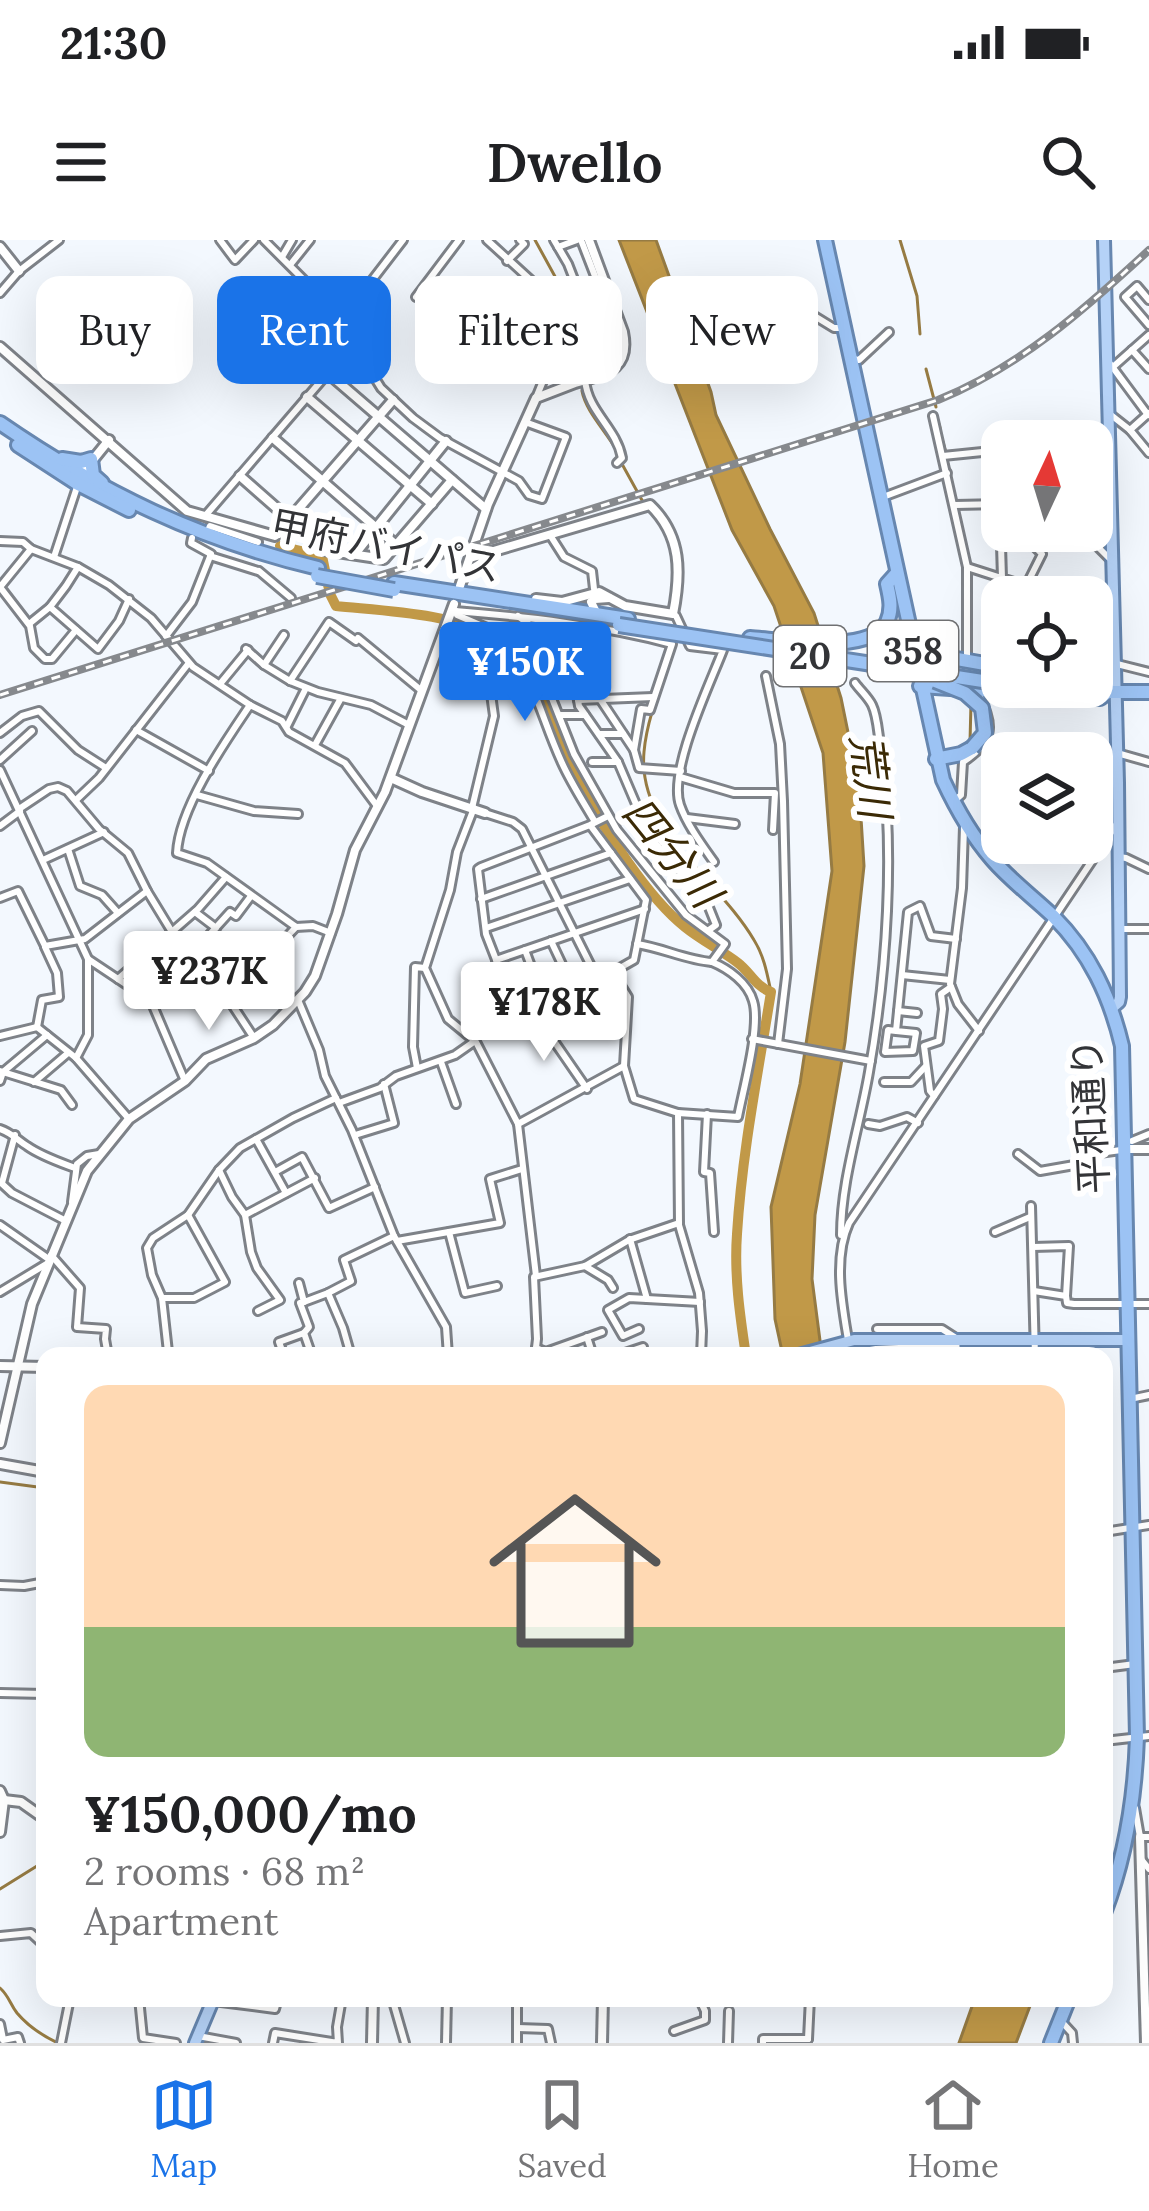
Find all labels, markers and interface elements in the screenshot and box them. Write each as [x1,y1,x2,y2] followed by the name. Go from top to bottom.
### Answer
[60,14,167,71] text: 21:30
[486,128,663,197] text: Dwello
[48,129,114,195] icon: menu
[1035,129,1101,195] icon: search
[36,276,193,384] chip: Buy
[217,276,391,384] chip: Rent
[415,276,622,384] chip: Filters
[646,276,818,384] chip: New
[981,420,1113,552] north arrow
[981,420,1113,864] map controls
[267,499,505,593] street label: 甲府バイパス
[981,576,1113,708] button: locate
[868,621,958,681] road number: 358
[441,622,609,724] pin: ¥150K
[774,626,846,686] road number: 20
[466,636,584,686] text: ¥150K
[839,731,903,825] water label: 荒川
[981,732,1113,864] button: layers
[611,786,735,921] water label: 四分川
[125,931,293,1033] pin: ¥237K
[151,945,267,995] text: ¥237K
[460,962,628,1064] pin: ¥178K
[488,976,600,1026] text: ¥178K
[1061,1037,1119,1195] street label: 平和通り
[467,1463,683,1679] icon: home
[84,1781,417,1846] text: ¥150,000/mo
[84,1846,365,1896] text: 2 rooms · 68 m²
[84,1896,279,1946] text: Apartment
[150,2072,217,2186] tab: Map
[518,2072,607,2186] tab: Saved
[907,2072,999,2186] tab: Home

